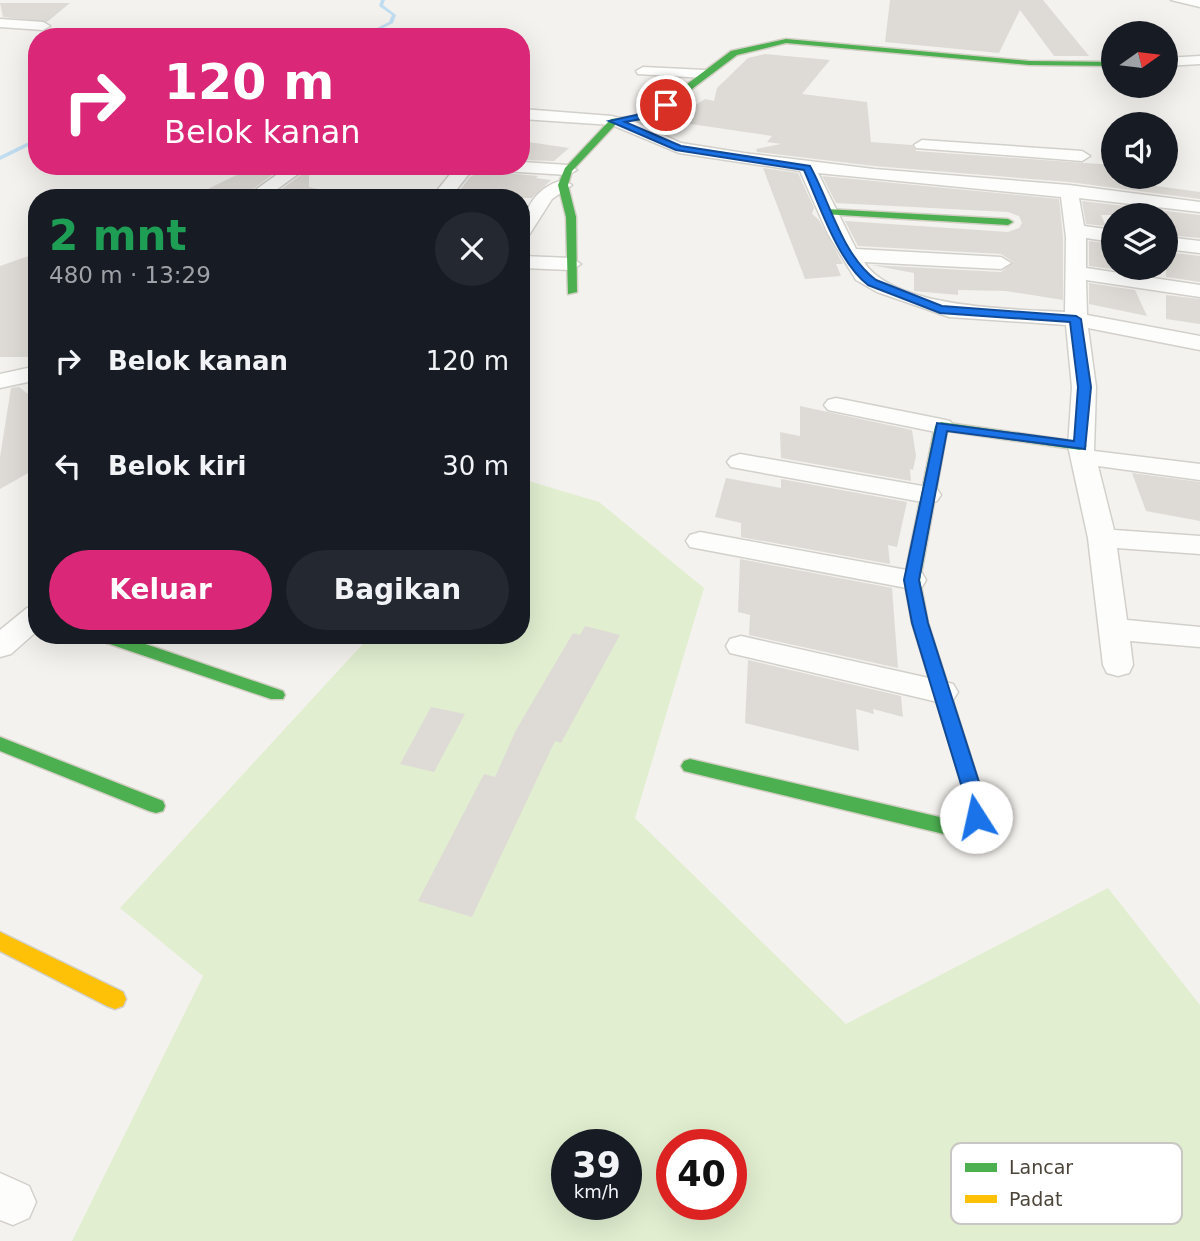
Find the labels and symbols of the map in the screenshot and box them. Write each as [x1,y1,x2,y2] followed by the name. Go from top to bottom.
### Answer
[1101,21,1178,98] north arrow
[636,75,696,135] pin
[939,780,1013,854] position arrow
[656,1129,747,1220] speed limit sign: 40
[951,1143,1182,1224] legend
[1009,1156,1073,1178] text: Lancar
[1009,1188,1062,1210] text: Padat

